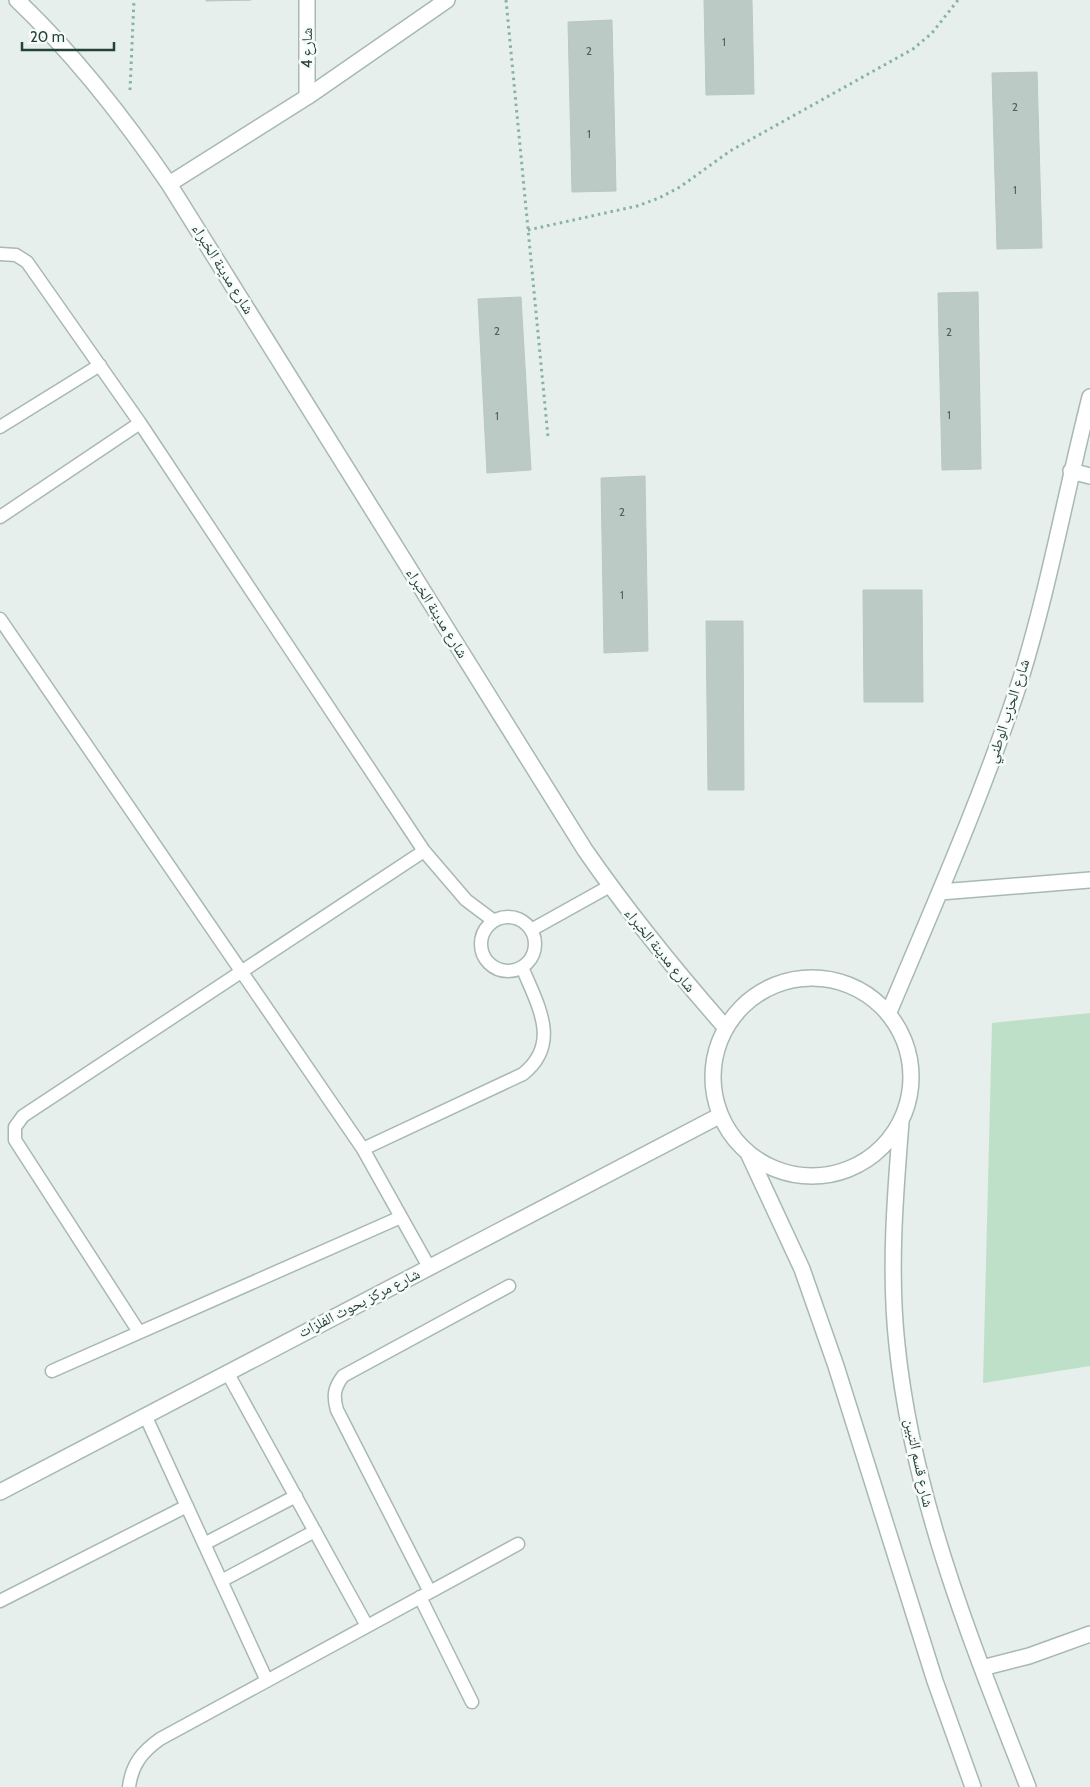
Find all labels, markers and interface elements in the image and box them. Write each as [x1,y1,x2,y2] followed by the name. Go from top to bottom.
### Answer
[22,20,115,52] scale bar
[30,28,65,46] text: 20 m
[298,28,317,68] street label: شارع 4
[722,34,726,49] house number: 1
[586,43,592,58] house number: 2
[1012,99,1018,114] house number: 2
[587,126,591,141] house number: 1
[1013,182,1017,197] house number: 1
[187,221,258,318] street label: شارع مدينة الخبراء
[494,323,500,338] house number: 2
[946,324,952,339] house number: 2
[947,407,951,422] house number: 1
[495,408,499,423] house number: 1
[619,504,625,519] house number: 2
[401,565,472,662] street label: شارع مدينة الخبراء
[620,587,624,602] house number: 1
[983,657,1036,766] street label: شارع الحزب الوطني
[620,904,699,996] street label: شارع مدينة الخبراء
[295,1265,423,1342] street label: شارع مركز بحوث الفلزات
[900,1417,937,1509] street label: شارع قسم التبين

